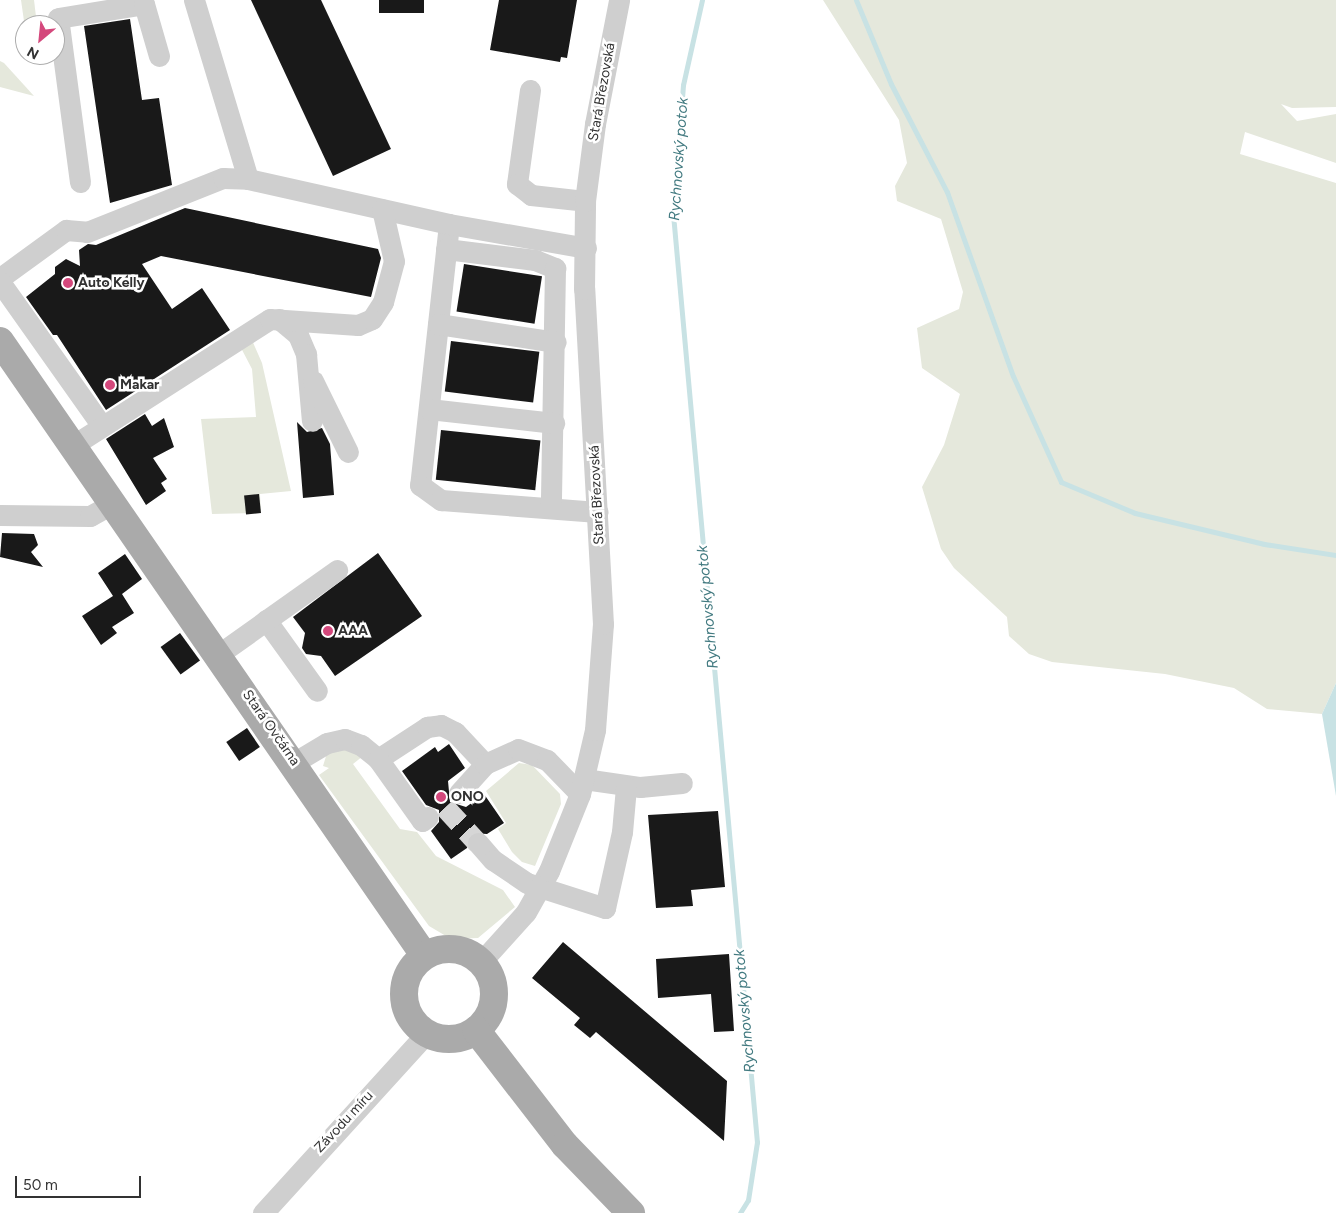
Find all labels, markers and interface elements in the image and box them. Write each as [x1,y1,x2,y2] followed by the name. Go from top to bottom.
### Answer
[15,15,65,65] north arrow
[585,41,619,143] street label: Stará Březovská
[24,43,42,63] text: N
[666,97,692,221] water label: Rychnovský potok
[78,275,145,291] place label: Auto Kelly
[62,277,74,289] marker: Auto Kelly
[120,377,159,393] place label: Makar
[104,379,116,391] marker: Makar
[586,445,608,545] street label: Stará Březovská
[694,545,722,669] water label: Rychnovský potok
[338,623,368,639] place label: AAA
[322,625,334,637] marker: AAA
[239,687,303,769] street label: Stará Ovčárna
[451,789,484,805] place label: ONO
[435,791,447,803] marker: ONO
[731,949,759,1073] water label: Rychnovský potok
[311,1088,377,1156] street label: Závodu míru
[18,1166,144,1198] scale bar
[23,1176,58,1194] text: 50 m

